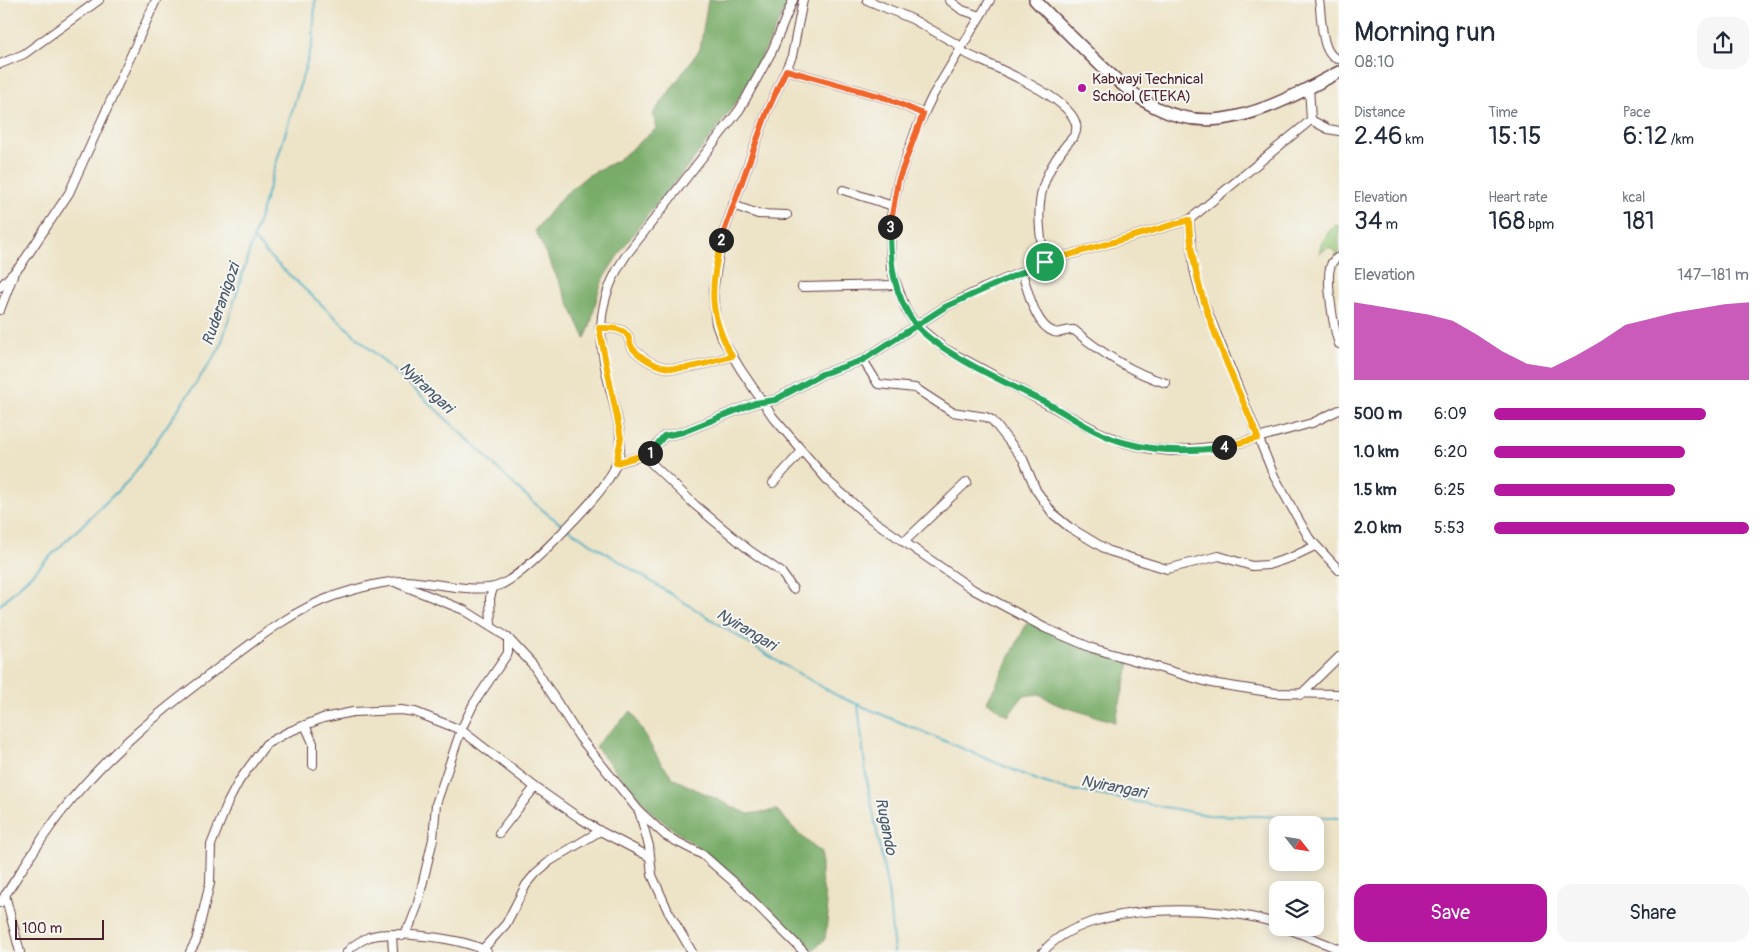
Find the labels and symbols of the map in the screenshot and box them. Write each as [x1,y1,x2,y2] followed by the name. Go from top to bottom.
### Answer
[1092,70,1204,106] place label: Kabwayi Technical School (ETEKA)
[1076,82,1088,94] marker: Kabwayi Technical School (ETEKA)
[878,214,902,240] pin: 3
[708,228,734,252] pin: 2
[1024,241,1066,283] pin
[198,259,245,348] water label: Ruderanigozi
[395,358,459,419] water label: Nyirangari
[1212,434,1236,460] pin: 4
[638,440,662,466] pin: 1
[713,604,782,657] water label: Nyirangari
[1079,771,1150,804] water label: Nyirangari
[871,796,902,858] water label: Rugando
[1269,816,1324,871] north arrow
[15,917,104,940] scale bar

